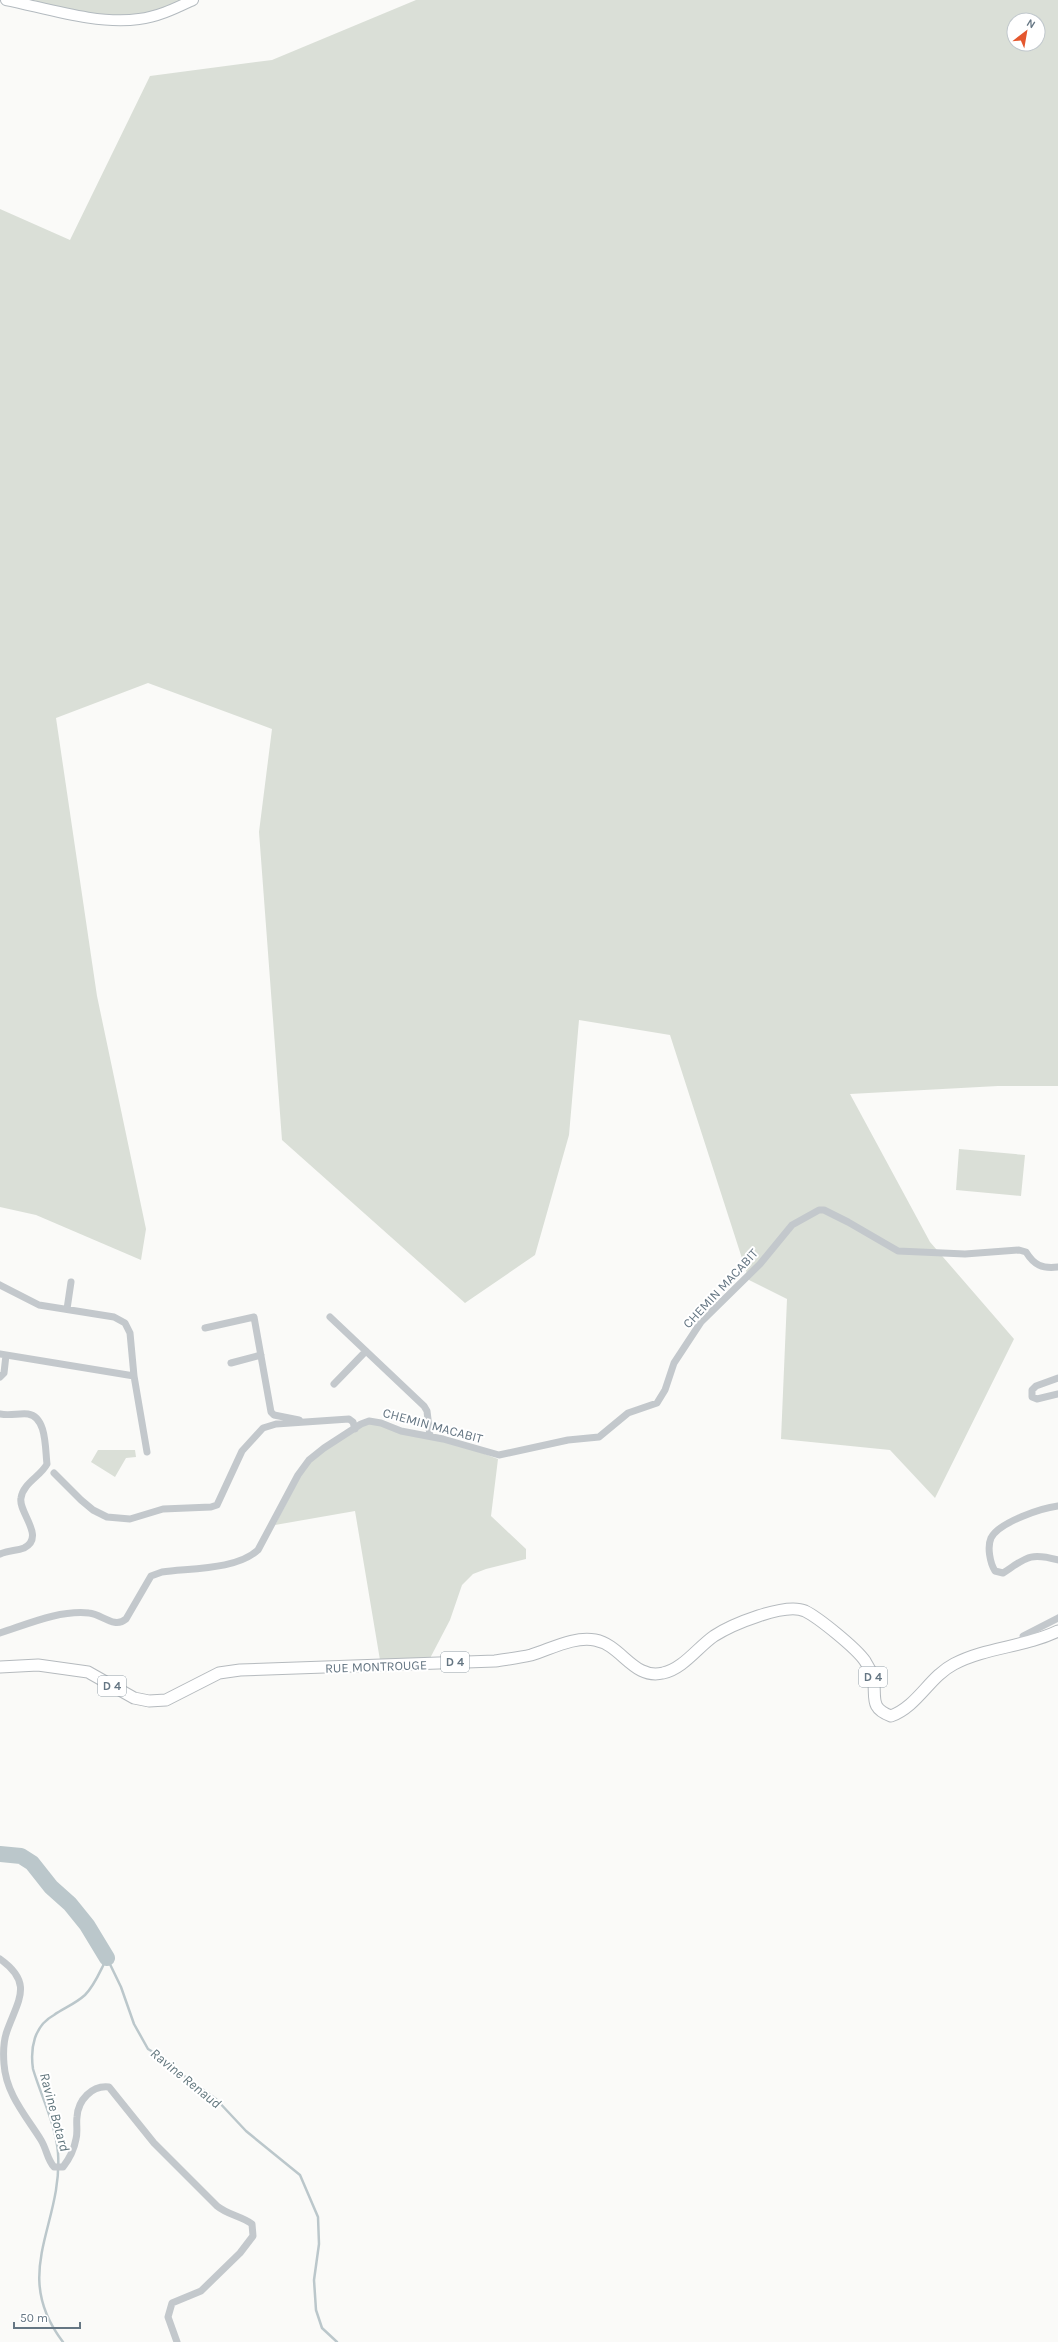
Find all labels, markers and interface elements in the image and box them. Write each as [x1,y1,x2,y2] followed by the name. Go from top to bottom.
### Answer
[1006,12,1046,52] north arrow
[1024,16,1038,31] text: N
[680,1245,761,1331] street label: CHEMIN MACABIT
[381,1405,485,1446] street label: CHEMIN MACABIT
[441,1652,469,1672] road number: D 4
[325,1657,427,1676] street label: RUE MONTROUGE
[859,1667,887,1687] road number: D 4
[98,1676,126,1696] road number: D 4
[147,2045,225,2112] water label: Ravine Renaud
[36,2071,73,2154] water label: Ravine Botard
[14,2304,80,2330] scale bar
[20,2311,48,2325] text: 50 m

